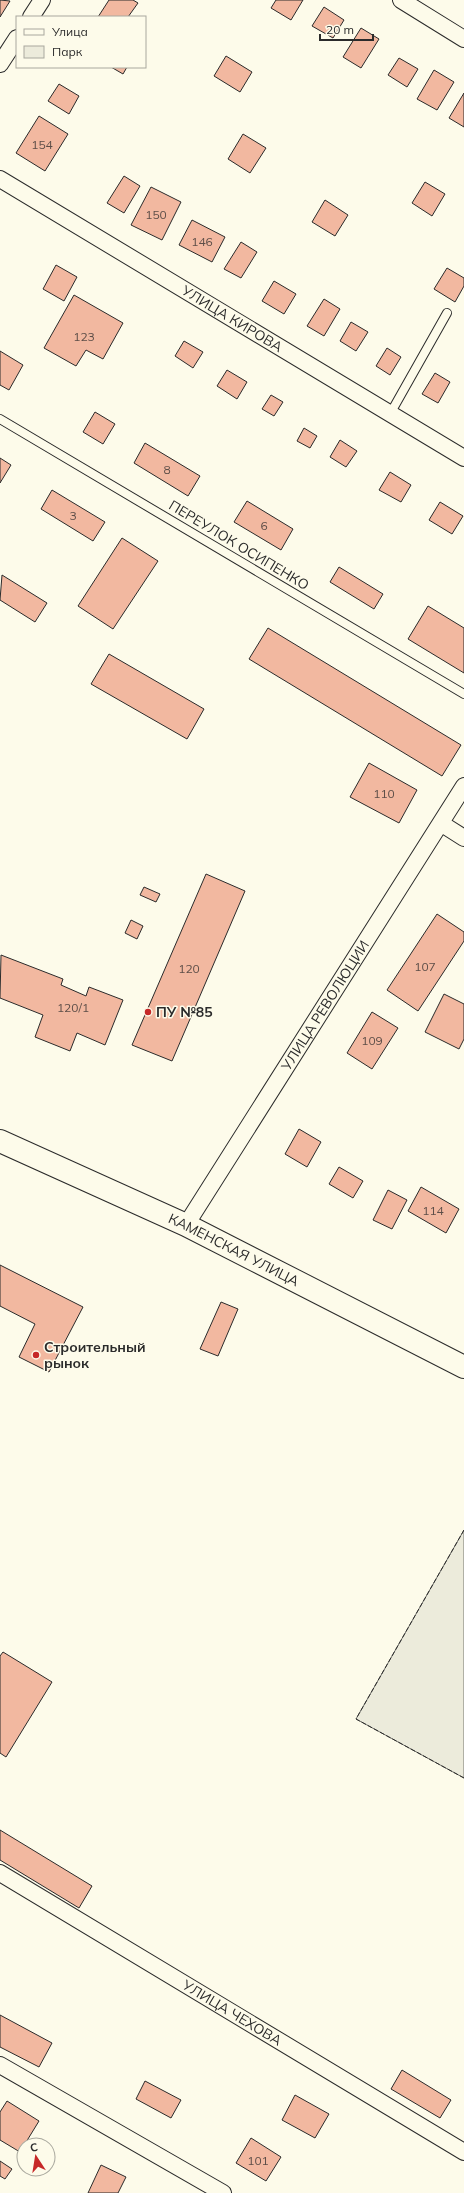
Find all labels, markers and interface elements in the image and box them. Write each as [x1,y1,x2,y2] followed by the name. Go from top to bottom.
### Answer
[16,16,146,68] legend
[320,16,373,42] scale bar
[326,22,354,37] text: 20 m
[51,24,88,39] text: Улица
[52,44,83,59] text: Парк
[31,137,53,152] house number: 154
[145,207,167,222] house number: 150
[191,234,213,249] house number: 146
[178,281,287,356] street label: УЛИЦА КИРОВА
[73,329,95,344] house number: 123
[163,462,171,477] house number: 8
[166,496,312,594] street label: ПЕРЕУЛОК ОСИПЕНКО
[69,508,77,523] house number: 3
[260,518,268,533] house number: 6
[373,786,395,801] house number: 110
[277,937,373,1075] street label: УЛИЦА РЕВОЛЮЦИИ
[414,959,436,974] house number: 107
[178,961,200,976] house number: 120
[57,1000,89,1015] house number: 120/1
[156,1003,213,1021] place label: ПУ №85
[143,1007,153,1017] marker: ПУ №85
[361,1033,383,1048] house number: 109
[422,1203,444,1218] house number: 114
[166,1209,303,1291] street label: КАМЕНСКАЯ УЛИЦА
[44,1338,146,1372] place label: Строительный рынок
[31,1350,41,1360] marker: Строительный рынок
[178,1975,286,2050] street label: УЛИЦА ЧЕХОВА
[16,2137,56,2177] north arrow
[29,2139,40,2155] text: С
[247,2153,269,2168] house number: 101

